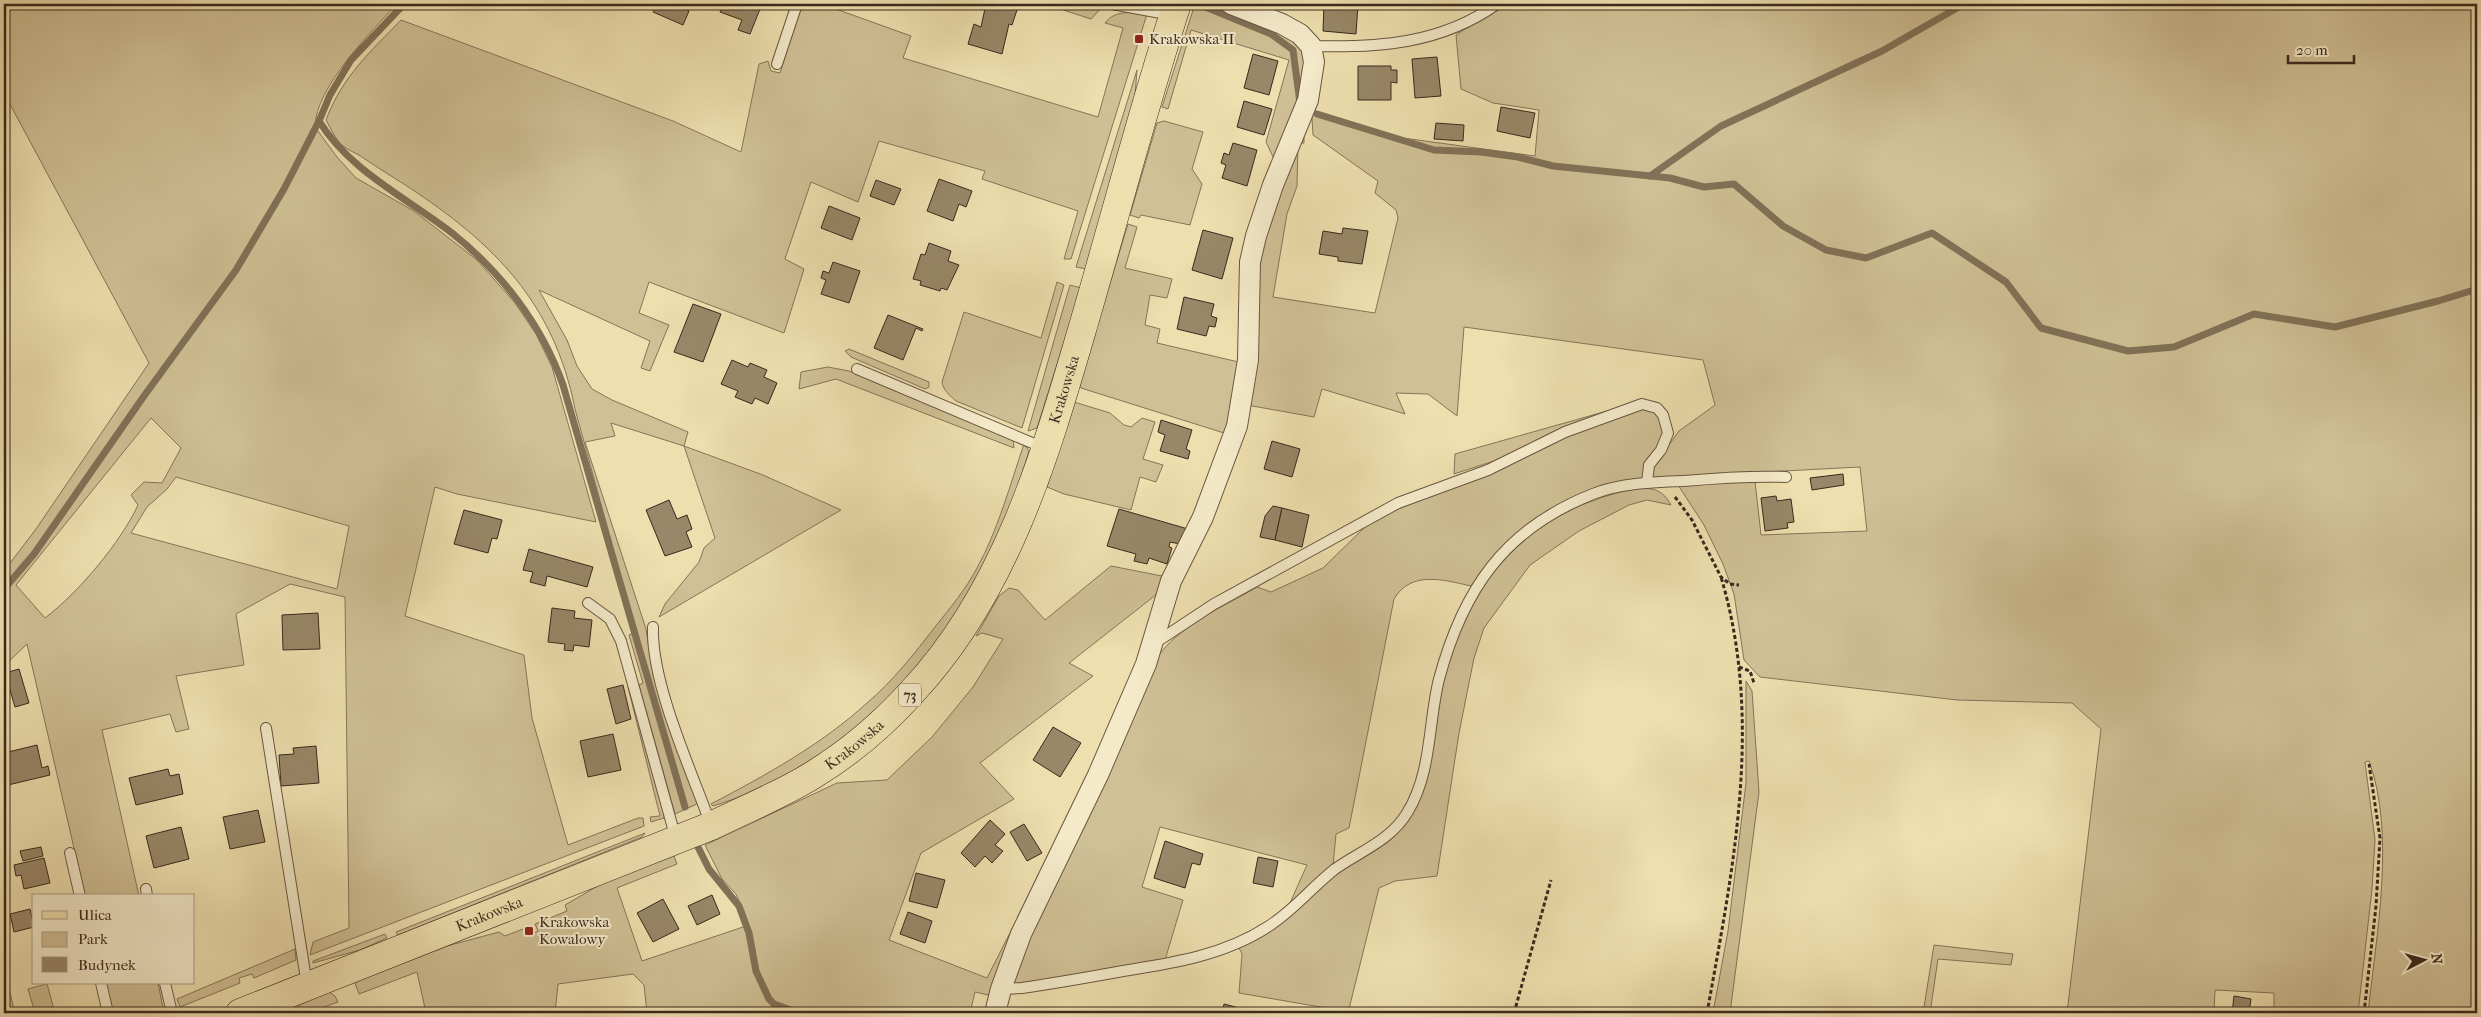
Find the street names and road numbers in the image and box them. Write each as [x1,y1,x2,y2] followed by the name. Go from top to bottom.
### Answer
[1045,352,1083,426] street label: Krakowska
[899,684,921,706] road number: 73
[821,715,888,774] street label: Krakowska
[453,892,526,935] street label: Krakowska

